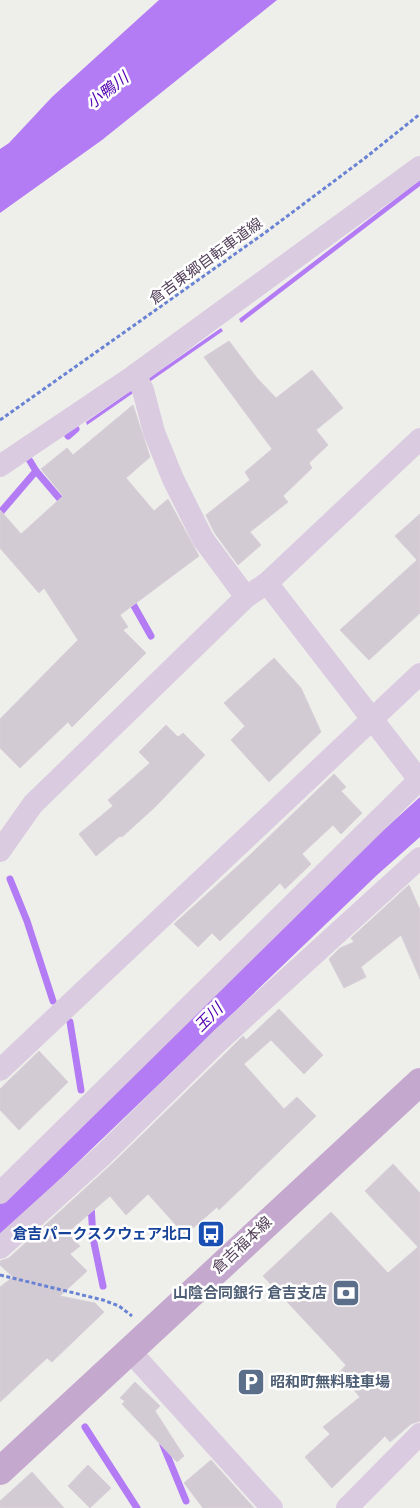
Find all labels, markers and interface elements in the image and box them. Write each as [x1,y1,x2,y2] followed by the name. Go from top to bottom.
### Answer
[81,65,134,113] water label: 小鴨川
[145,212,266,308] street label: 倉吉東郷自転車道線
[189,996,229,1036] water label: 玉川
[207,1211,276,1277] street label: 倉吉福本線
[196,1219,226,1249] bus stop icon: 倉吉パークスクウェア北口
[12,1223,192,1243] place label: 倉吉パークスクウェア北口
[331,1278,361,1308] bank icon: 山陰合同銀行 倉吉支店
[173,1282,327,1302] place label: 山陰合同銀行 倉吉支店
[236,1367,266,1397] parking icon: 昭和町無料駐車場
[270,1371,390,1391] place label: 昭和町無料駐車場

